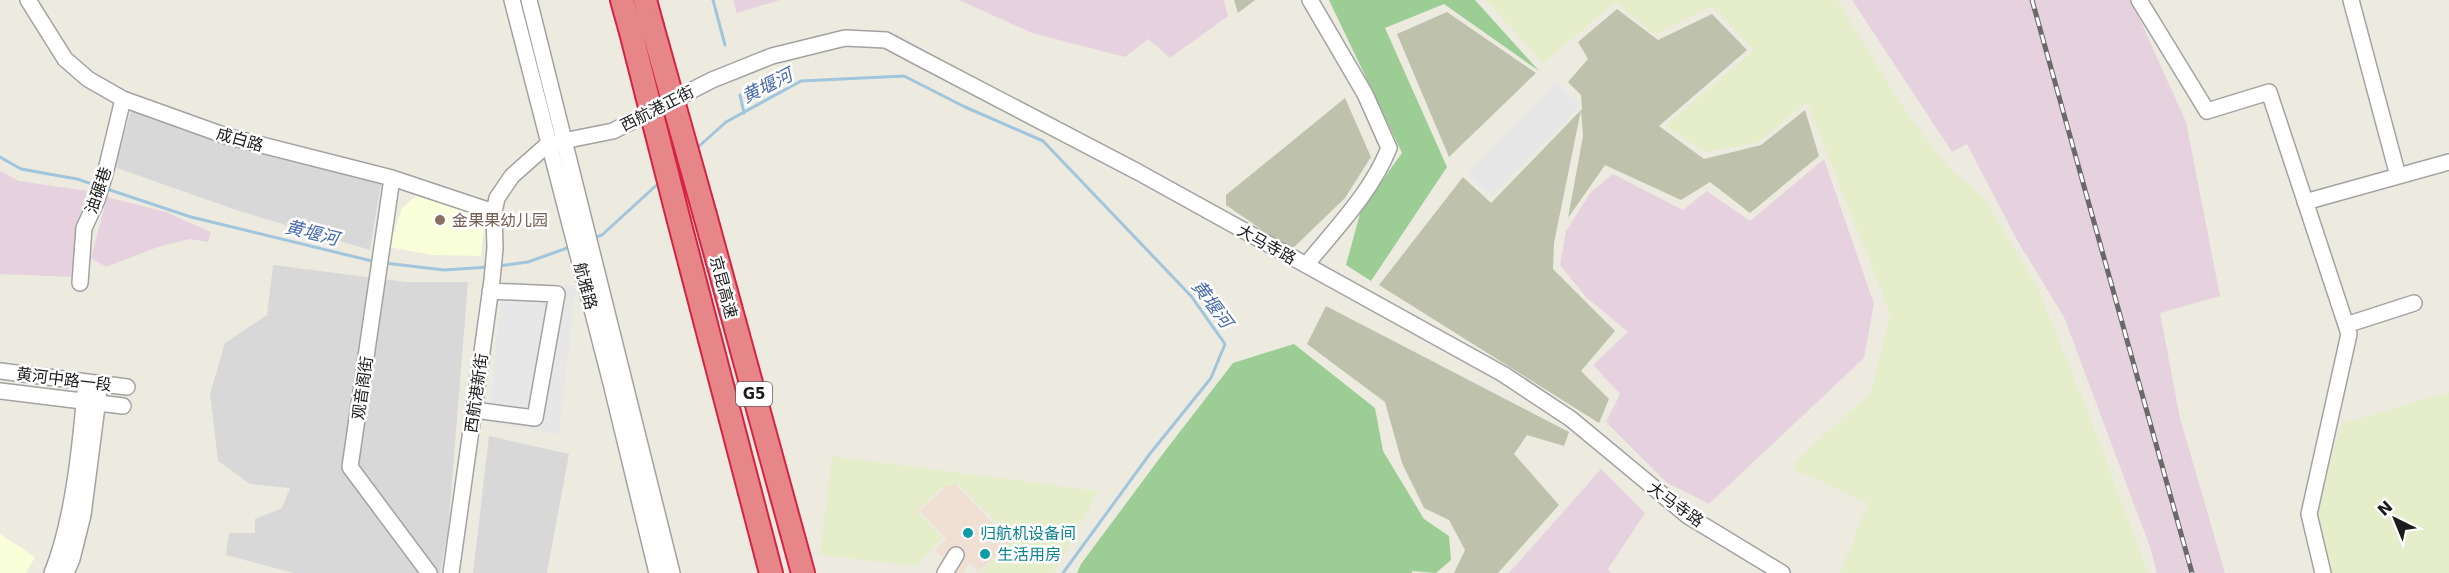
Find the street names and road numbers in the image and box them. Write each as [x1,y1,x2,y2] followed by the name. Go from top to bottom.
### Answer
[617,82,697,135] street label: 西航港正街
[214,124,266,155] street label: 成白路
[82,164,115,216] street label: 油碾巷
[1234,221,1299,268] street label: 大马寺路
[706,254,741,321] street label: 京昆高速
[570,260,601,312] street label: 航雅路
[462,352,491,434] street label: 西航港新街
[349,355,376,421] street label: 观音阁街
[15,364,113,395] street label: 黄河中路一段
[736,382,772,406] road number: G5
[1644,478,1707,531] street label: 大马寺路

